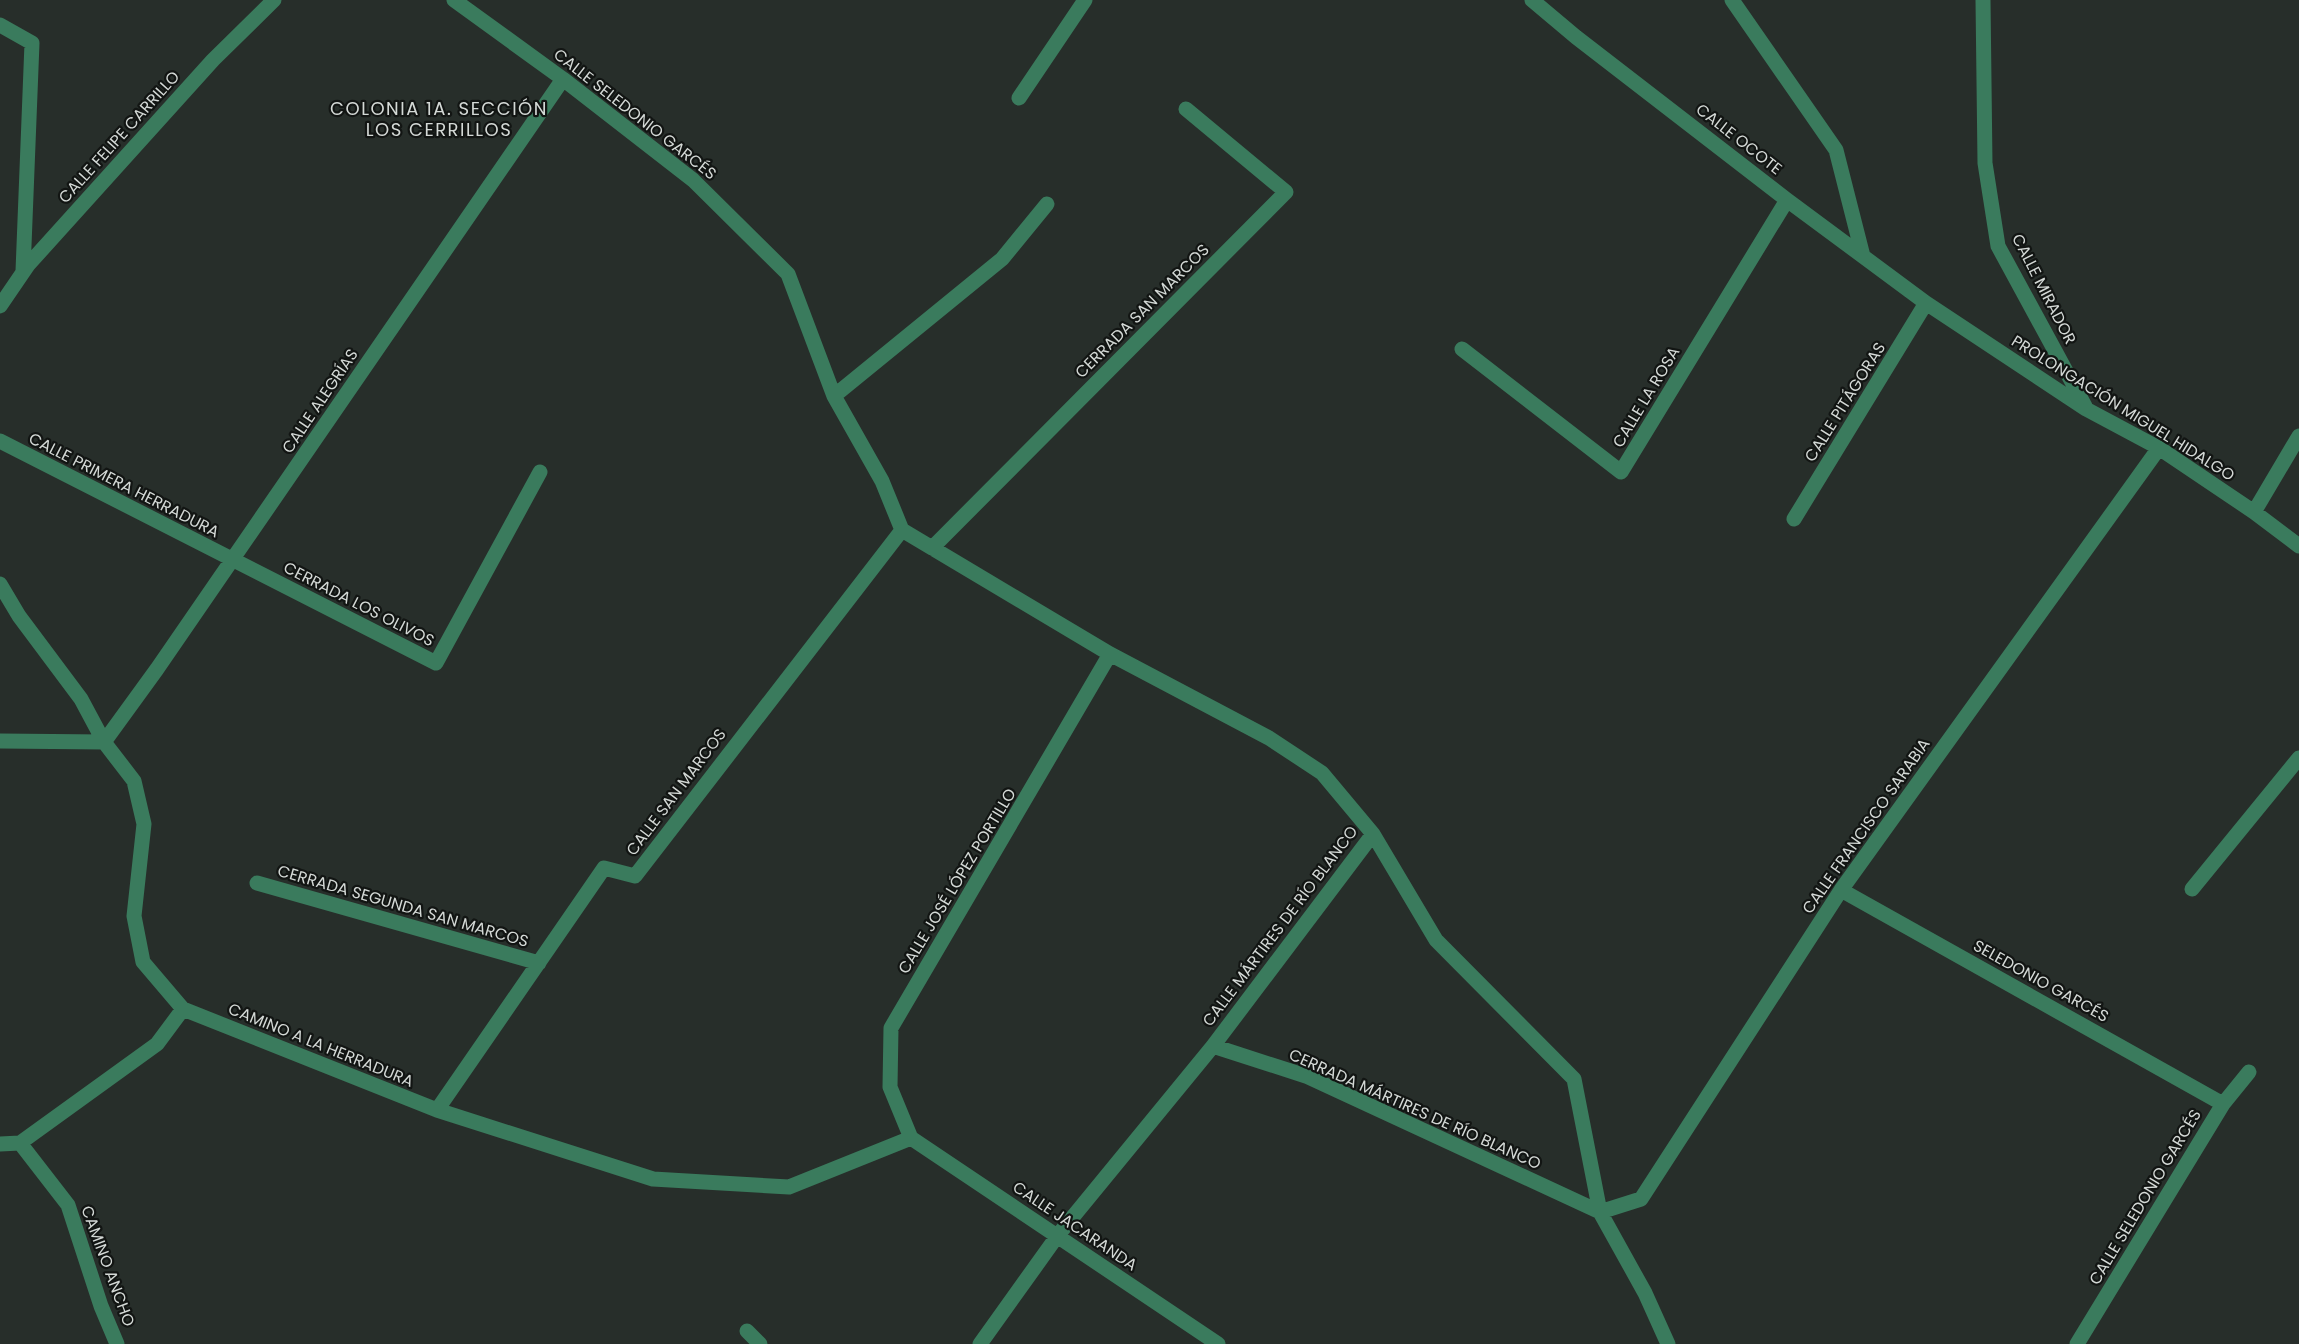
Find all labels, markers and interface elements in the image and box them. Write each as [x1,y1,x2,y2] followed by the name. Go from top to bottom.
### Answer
[549,43,721,185] street label: CALLE SELEDONIO GARCÉS
[53,66,185,208] street label: CALLE FELIPE CARRILLO
[330,96,548,142] district label: COLONIA 1A. SECCIÓN LOS CERRILLOS
[1691,98,1787,180] street label: CALLE OCOTE
[2006,230,2082,348] street label: CALLE MIRADOR
[1070,239,1214,383] street label: CERRADA SAN MARCOS
[2007,330,2239,486] street label: PROLONGACIÓN MIGUEL HIDALGO
[1799,338,1891,466] street label: CALLE PITÁGORAS
[1607,342,1685,452] street label: CALLE LA ROSA
[276,344,364,458] street label: CALLE ALEGRÍAS
[25,427,224,543] street label: CALLE PRIMERA HERRADURA
[280,556,438,652] street label: CERRADA LOS OLIVOS
[621,724,731,860] street label: CALLE SAN MARCOS
[1797,733,1936,918] street label: CALLE FRANCISCO SARABIA
[892,784,1022,978] street label: CALLE JOSÉ LÓPEZ PORTILLO
[1197,821,1363,1031] street label: CALLE MÁRTIRES DE RÍO BLANCO
[275,859,531,953] street label: CERRADA SEGUNDA SAN MARCOS
[1969,934,2113,1028] street label: SELEDONIO GARCÉS
[225,997,417,1093] street label: CAMINO A LA HERRADURA
[1285,1043,1545,1175] street label: CERRADA MÁRTIRES DE RÍO BLANCO
[2083,1105,2207,1289] street label: CALLE SELEDONIO GARCÉS
[1008,1176,1142,1276] street label: CALLE JACARANDA
[75,1202,141,1330] street label: CAMINO ANCHO

